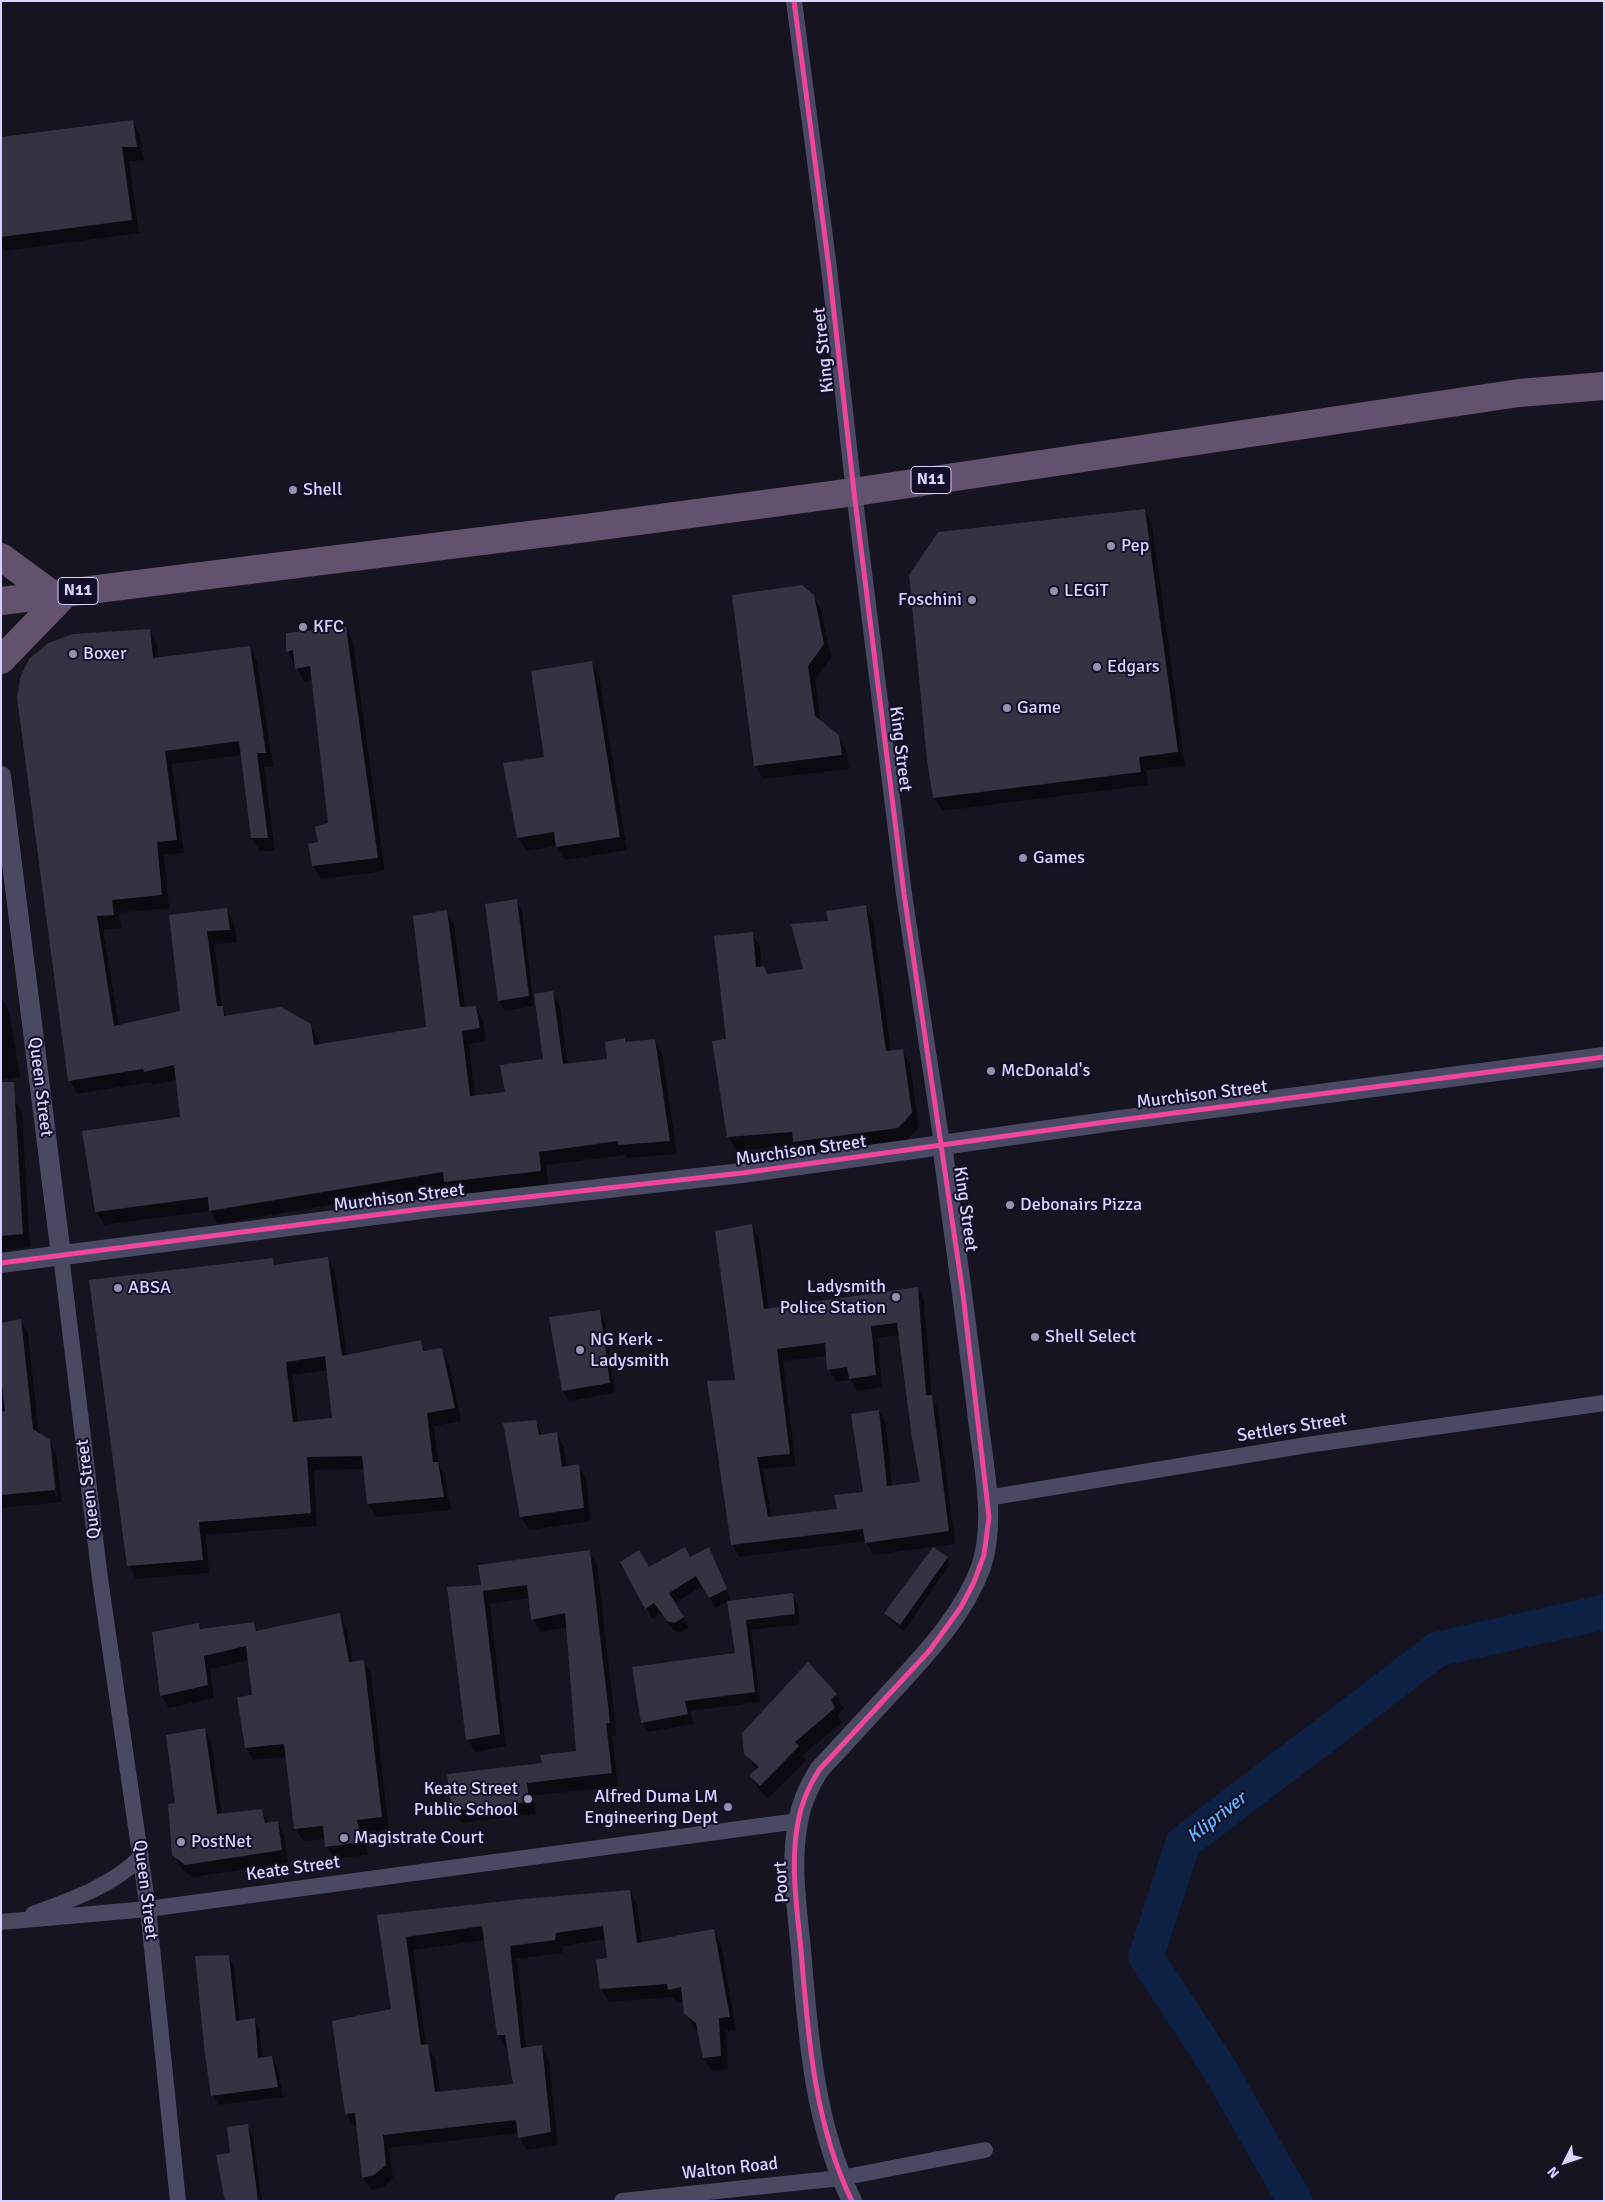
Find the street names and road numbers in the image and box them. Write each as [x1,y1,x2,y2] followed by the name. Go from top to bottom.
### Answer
[809,306,839,394] street label: King Street
[911,466,951,494] road number: N11
[58,578,98,604] road number: N11
[884,705,916,793] street label: King Street
[23,1036,57,1138] street label: Queen Street
[1135,1076,1269,1114] street label: Murchison Street
[734,1131,868,1171] street label: Murchison Street
[948,1165,982,1253] street label: King Street
[332,1179,466,1217] street label: Murchison Street
[1235,1409,1349,1447] street label: Settlers Street
[72,1438,106,1540] street label: Queen Street
[128,1839,162,1941] street label: Queen Street
[245,1852,341,1886] street label: Keate Street
[770,1861,794,1903] street label: Poort
[681,2153,779,2185] street label: Walton Road

